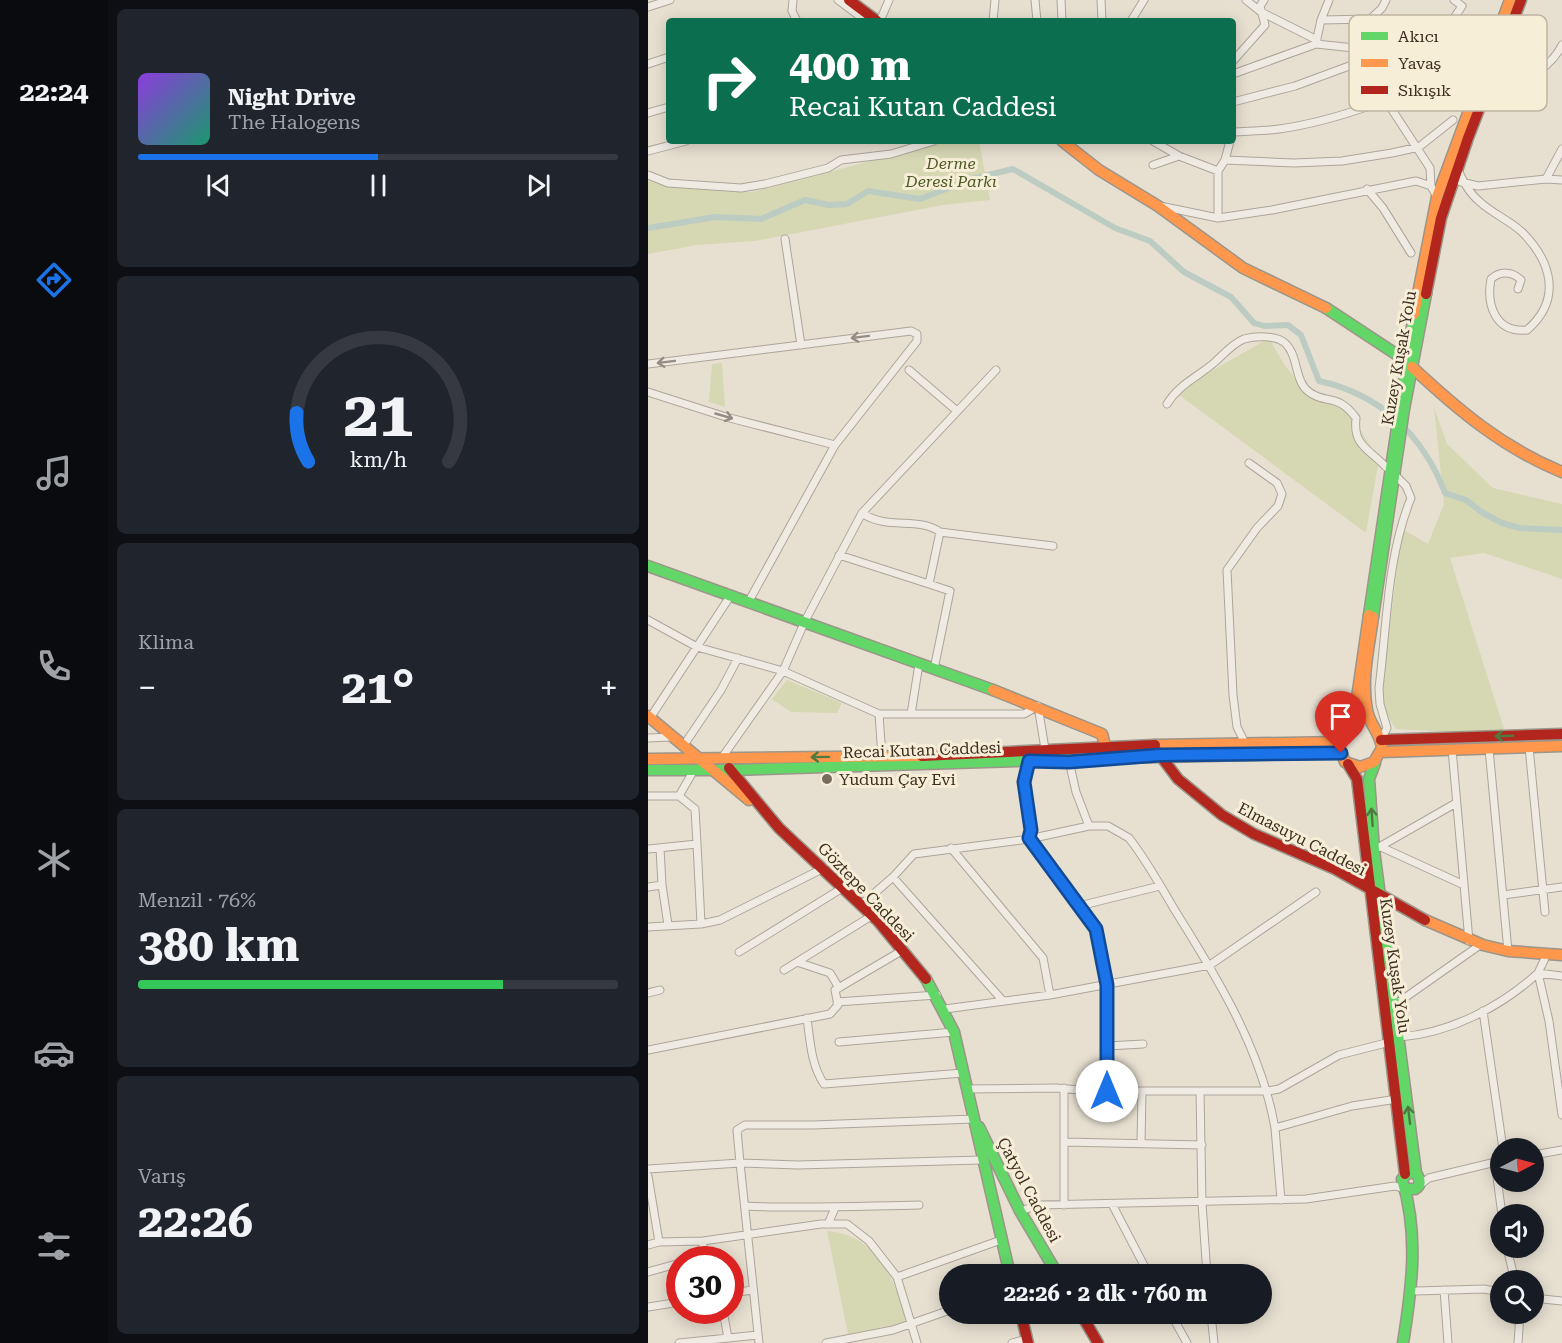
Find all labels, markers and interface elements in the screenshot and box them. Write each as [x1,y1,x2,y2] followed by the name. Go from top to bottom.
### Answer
[1349,15,1547,111] legend
[1398,27,1439,46] text: Akıcı
[789,41,911,90] text: 400 m
[690,42,768,120] icon: right
[1398,54,1442,73] text: Yavaş
[20,76,88,108] text: 22:24
[1398,81,1451,100] text: Sıkışık
[228,85,356,110] text: Night Drive
[789,91,1057,123] text: Recai Kutan Caddesi
[228,110,360,134] text: The Halogens
[904,154,997,191] park label: Derme Deresi Parkı
[202,169,235,202] icon: previous
[362,169,395,202] icon: pause
[522,169,555,202] icon: next
[33,259,75,301] icon: directions
[1378,289,1420,427] street label: Kuzey Kuşak Yolu
[850,332,870,343] one-way arrow
[657,357,677,368] one-way arrow
[343,378,413,451] text: 21
[714,411,733,422] one-way arrow
[349,447,407,472] text: km/h
[33,452,75,494] icon: music
[138,630,194,654] text: Klima
[33,645,75,687] icon: phone
[342,661,414,714] text: 21°
[138,668,156,707] text: −
[600,668,618,707] text: +
[1315,691,1366,753] pin
[1324,700,1357,733] icon: arrive
[1494,730,1514,741] one-way arrow
[842,738,1002,762] street label: Recai Kutan Caddesi
[810,751,830,763] one-way arrow
[839,770,956,789] place label: Yudum Çay Evi
[820,772,834,786] marker: Yudum Çay Evi
[1235,798,1369,880] street label: Elmasuyu Caddesi
[1366,808,1377,828] one-way arrow
[33,839,75,881] icon: climate
[814,839,918,945] street label: Göztepe Caddesi
[138,888,256,912] text: Menzil · 76%
[1376,897,1414,1035] street label: Kuzey Kuşak Yolu
[138,919,299,972] text: 380 km
[33,1032,75,1074] icon: car
[1075,1059,1139,1123] position arrow
[1403,1106,1414,1125] one-way arrow
[993,1134,1065,1246] street label: Çatyol Caddesi
[1490,1138,1544,1192] north arrow
[1490,1138,1544,1324] map controls
[138,1164,186,1188] text: Varış
[138,1195,253,1248] text: 22:26
[1490,1204,1544,1258] button: sound
[33,1225,75,1267] icon: filters
[666,1246,744,1324] speed limit sign: 30
[1490,1270,1544,1324] button: search
[1004,1281,1207,1306] text: 22:26 · 2 dk · 760 m

